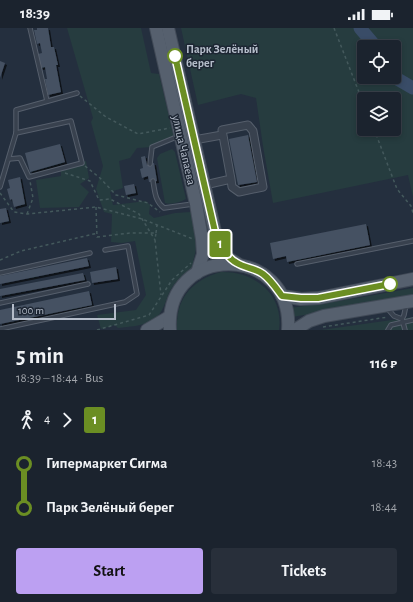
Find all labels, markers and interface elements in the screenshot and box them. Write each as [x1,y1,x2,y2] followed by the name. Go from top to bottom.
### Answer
[20,6,50,21] text: 18:39
[357,40,401,136] map controls
[357,40,401,84] button: locate
[186,43,258,69] place label: Парк Зелёный берег
[167,48,183,64] marker: Парк Зелёный берег
[357,92,401,136] button: layers
[169,113,198,187] street label: улица Чапаева
[207,231,233,257] line badge: 1
[217,237,223,251] text: 1
[382,276,398,292] unlabelled marker
[12,302,116,321] scale bar
[18,305,44,316] text: 100 m
[16,345,64,367] text: 5 min
[370,356,397,371] text: 116 ₽
[16,372,103,385] text: 18:39 – 18:44 · Bus
[16,409,38,431] icon: walk
[56,409,78,431] icon: forward
[44,413,50,426] text: 4
[92,413,97,427] text: 1
[46,456,167,471] text: Гипермаркет Сигма
[372,457,397,470] text: 18:43
[46,500,174,515] text: Парк Зелёный берег
[371,501,397,514] text: 18:44
[16,548,203,594] button: Start
[211,548,397,594] button: Tickets

